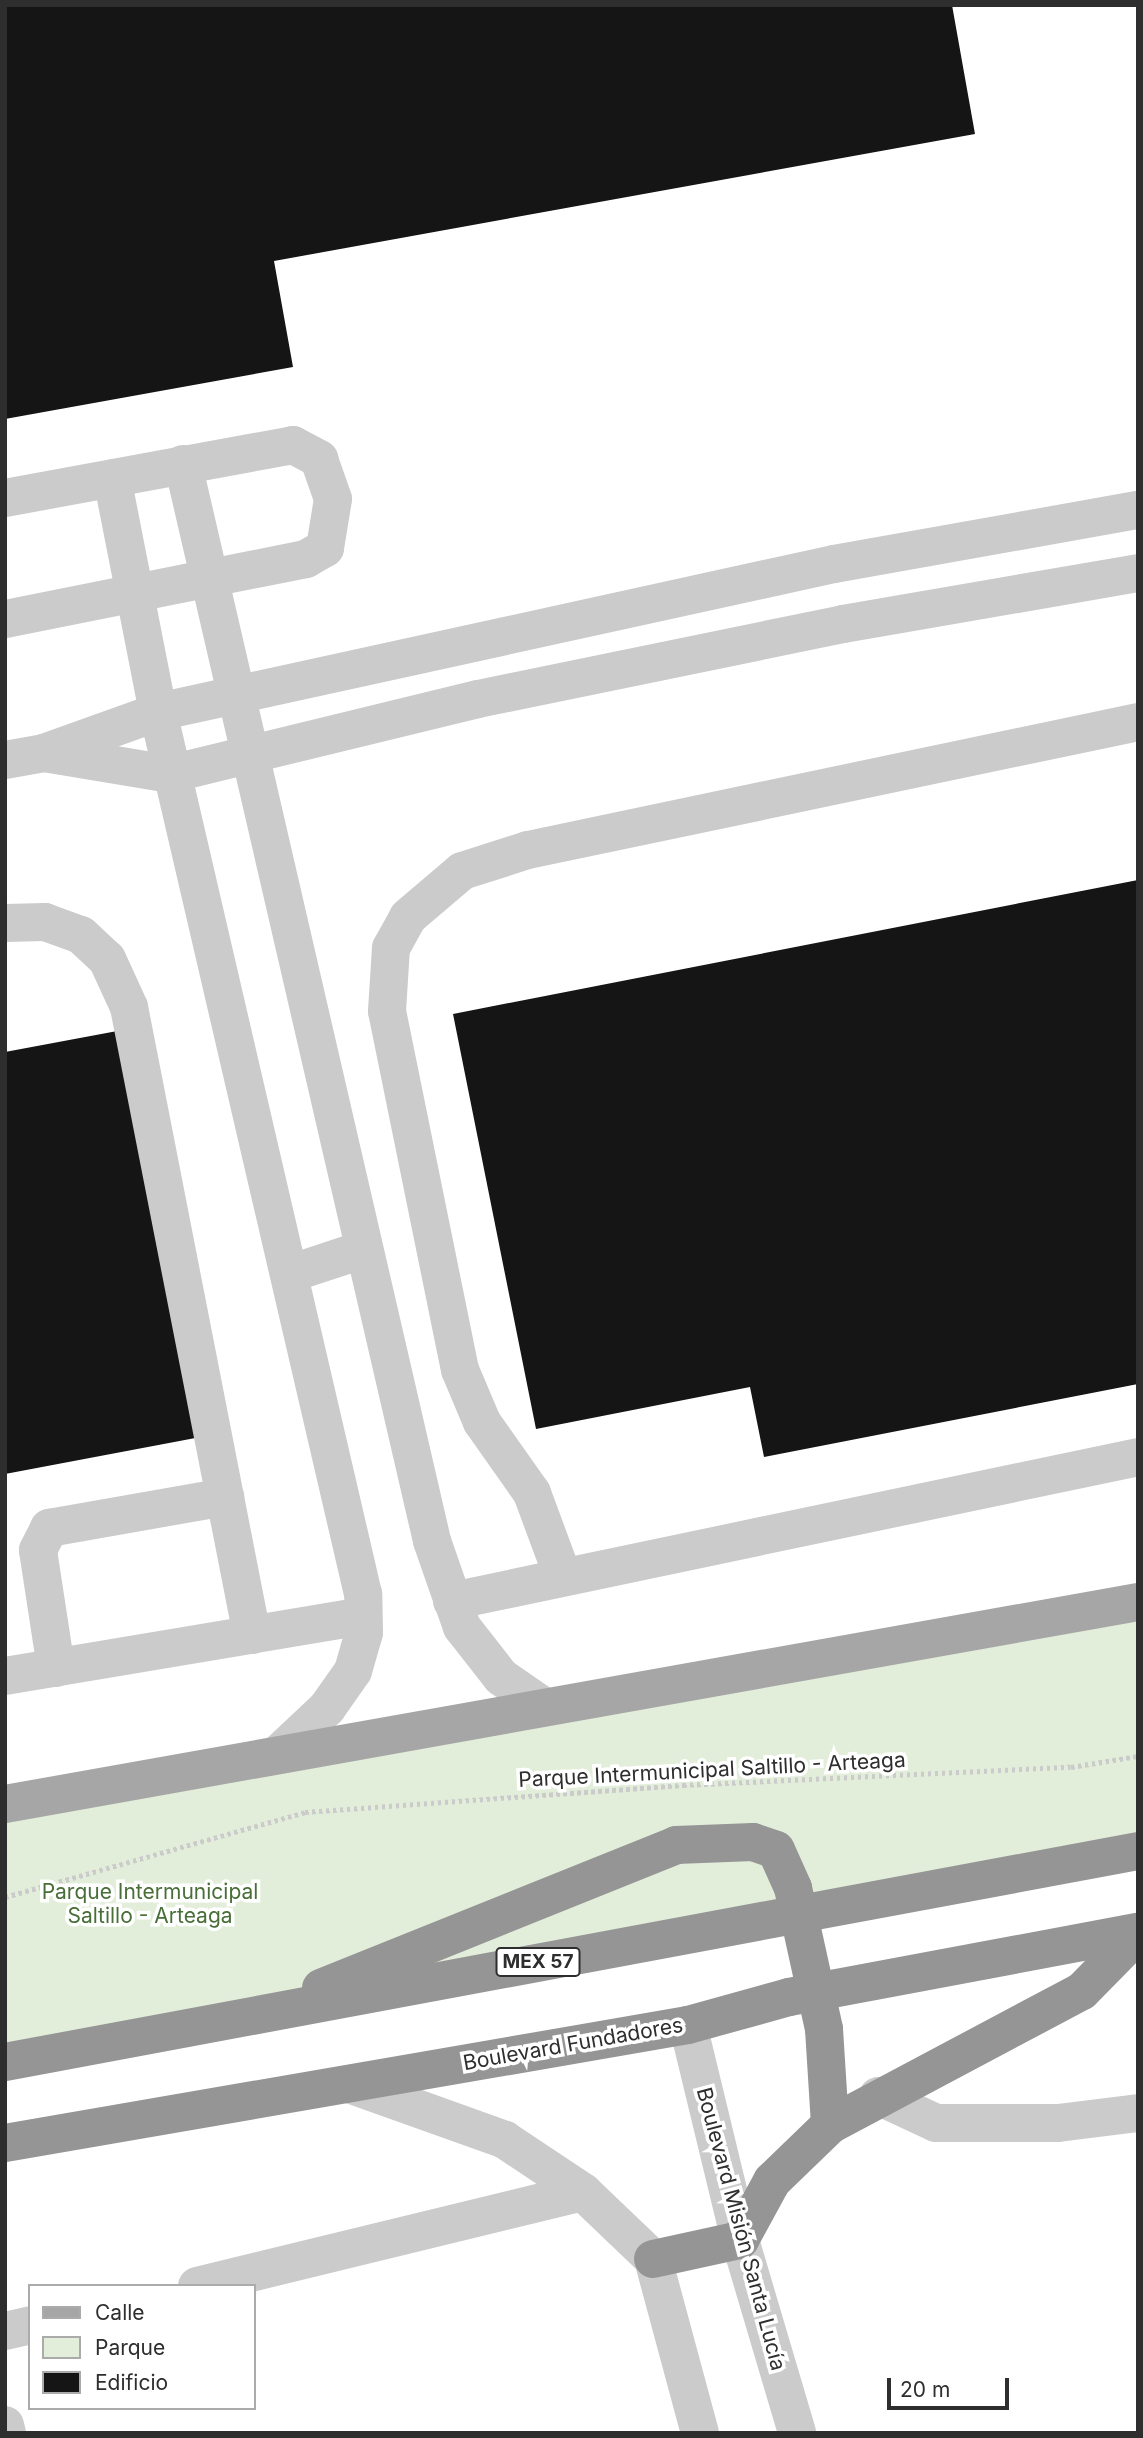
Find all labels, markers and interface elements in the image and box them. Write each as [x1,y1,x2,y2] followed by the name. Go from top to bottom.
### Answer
[518,1747,906,1793] street label: Parque Intermunicipal Saltillo - Arteaga
[42,1879,258,1929] park label: Parque Intermunicipal Saltillo - Arteaga
[494,1946,582,1978] road number: MEX 57
[461,2012,685,2076] street label: Boulevard Fundadores
[691,2085,791,2373] street label: Boulevard Misión Santa Lucía
[28,2284,256,2410] legend
[95,2300,145,2325] text: Calle
[95,2335,165,2360] text: Parque
[891,2364,1014,2408] scale bar
[95,2370,168,2395] text: Edificio
[900,2377,950,2402] text: 20 m

